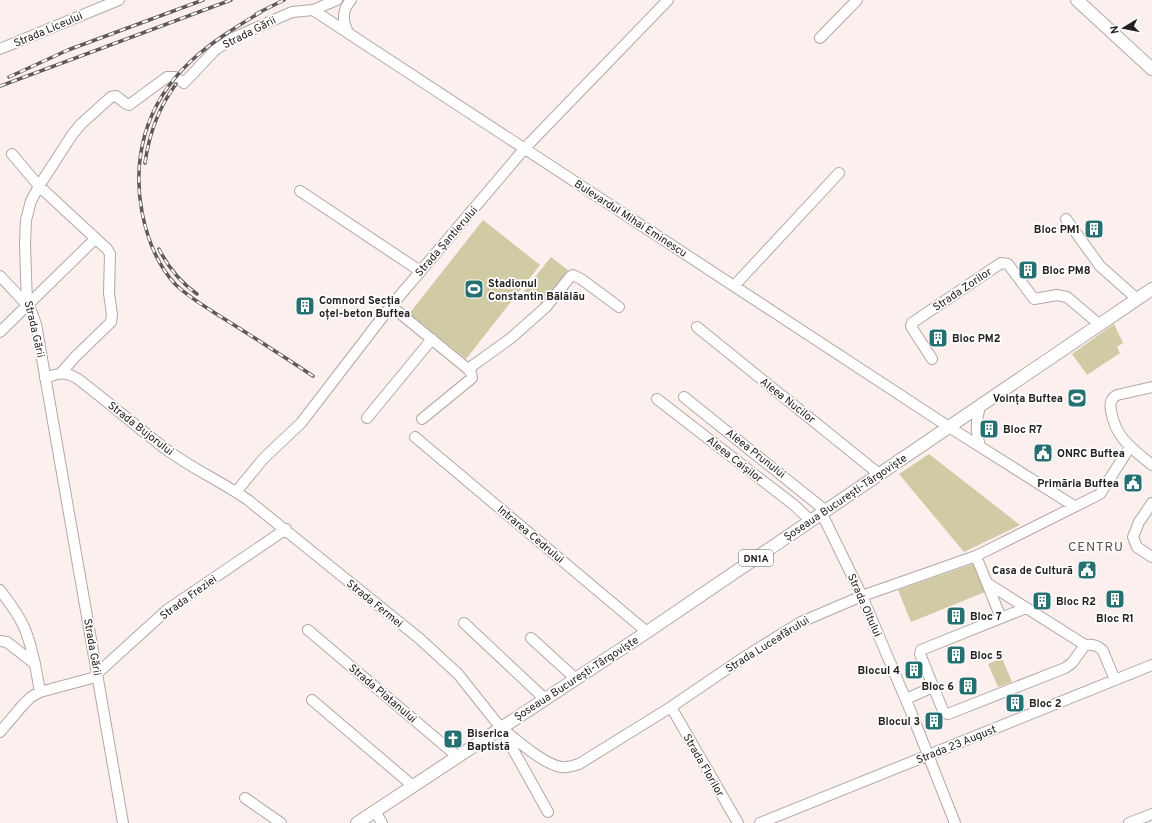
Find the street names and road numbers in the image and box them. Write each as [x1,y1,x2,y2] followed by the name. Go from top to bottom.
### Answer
[12,9,85,51] street label: Strada Liceului
[220,14,278,52] street label: Strada Gării
[571,177,689,261] street label: Bulevardul Mihai Eminescu
[413,204,481,280] street label: Strada Șantierului
[930,265,995,315] street label: Strada Zorilor
[21,299,47,359] street label: Strada Gării
[757,375,818,427] street label: Aleea Nucilor
[105,399,176,459] street label: Strada Bujorului
[723,426,788,482] street label: Aleea Prunului
[703,433,766,487] street label: Aleea Caișilor
[781,451,910,544] street label: Șoseaua București-Târgoviște
[494,503,567,567] street label: Intrarea Cedrului
[739,550,773,566] road number: DN1A
[157,572,220,623] street label: Strada Freziei
[844,572,884,639] street label: Strada Oltului
[343,577,405,631] street label: Strada Fermei
[723,613,812,676] street label: Strada Luceafărului
[80,617,104,677] street label: Strada Gării
[512,633,641,724] street label: Șoseaua București-Târgoviște
[346,661,419,726] street label: Strada Platanului
[914,722,999,767] street label: Strada 23 August
[680,732,727,800] street label: Strada Florilor

